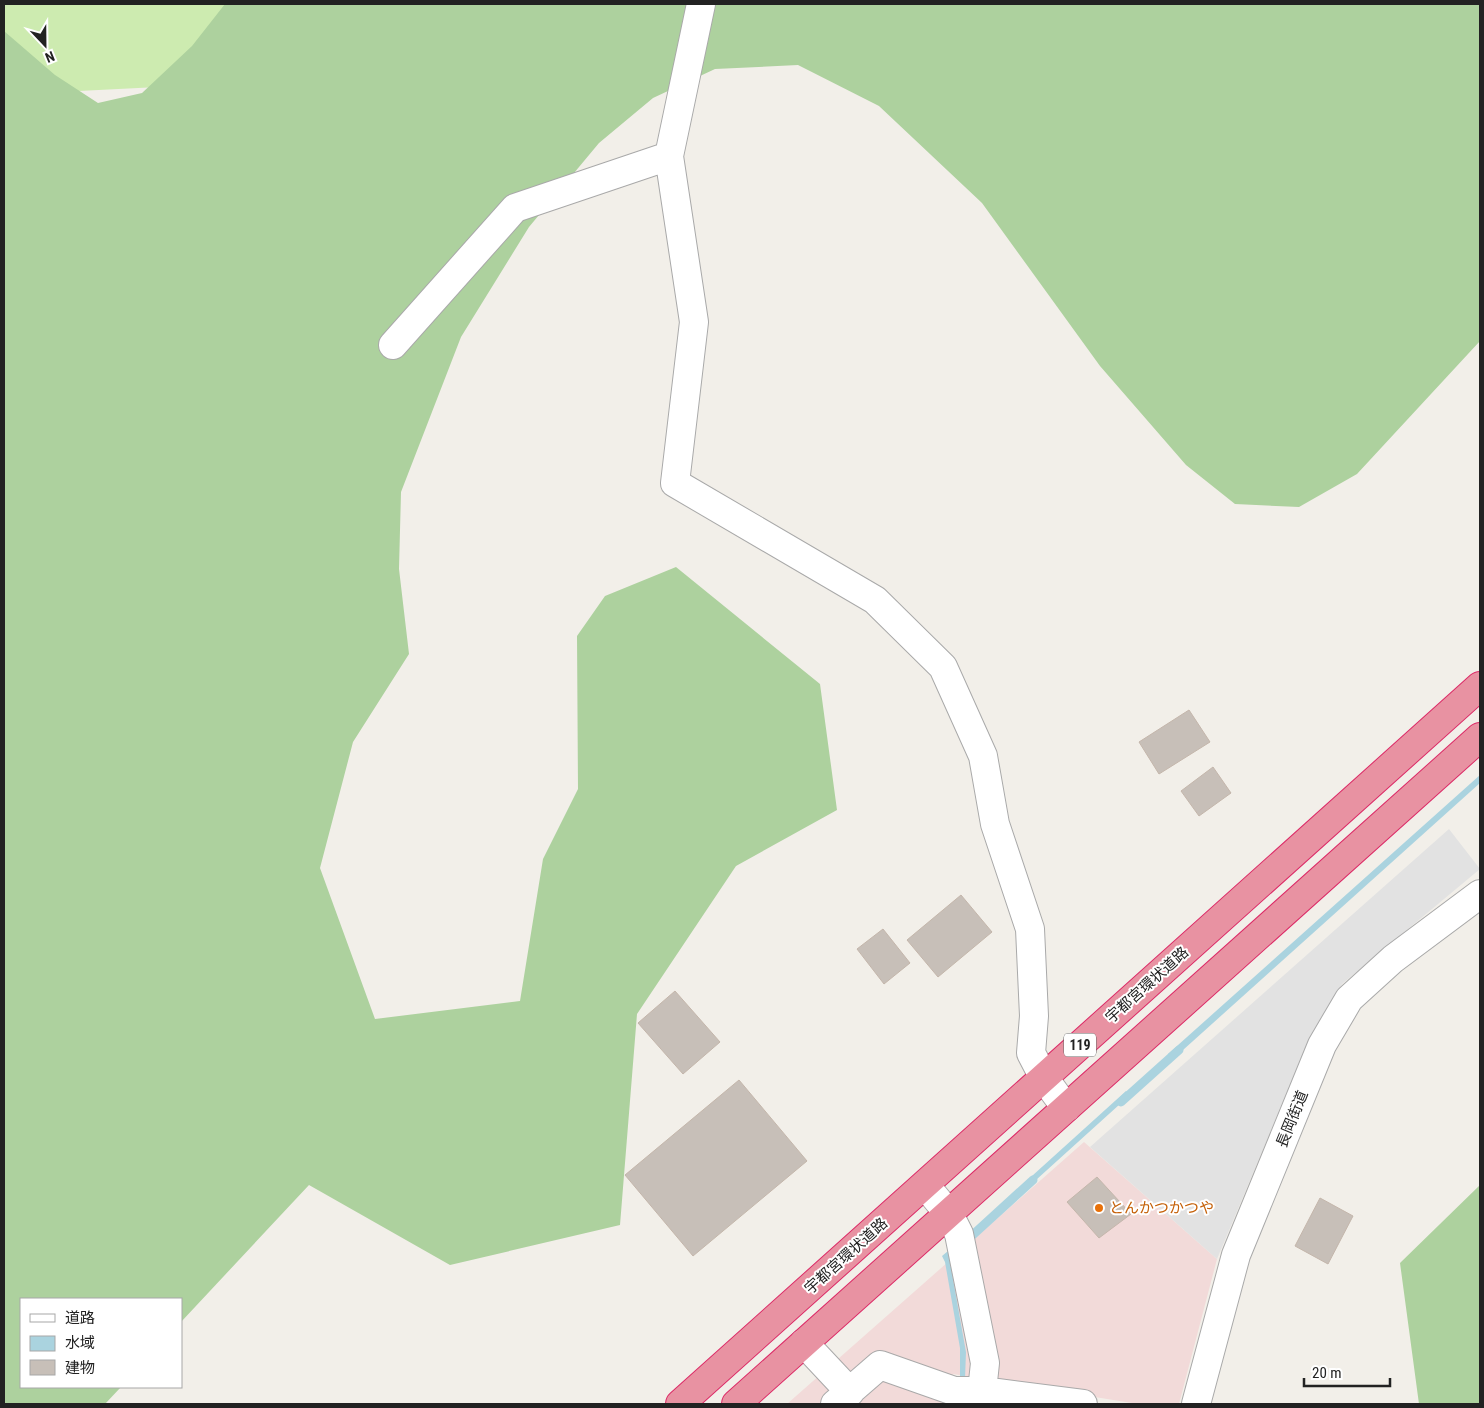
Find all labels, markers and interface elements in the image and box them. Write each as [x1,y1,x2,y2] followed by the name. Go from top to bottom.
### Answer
[20,20,70,70] north arrow
[43,48,57,66] text: N
[1102,943,1192,1027] street label: 宇都宮環状道路
[1064,1034,1096,1056] road number: 119
[1272,1088,1312,1150] street label: 長岡街道
[1109,1199,1214,1217] place label: とんかつかつや
[1093,1202,1105,1214] marker: とんかつかつや
[801,1214,891,1298] street label: 宇都宮環状道路
[20,1298,182,1388] legend
[65,1309,95,1327] text: 道路
[65,1334,95,1352] text: 水域
[1304,1356,1390,1388] scale bar
[65,1359,95,1377] text: 建物
[1312,1364,1342,1382] text: 20 m

